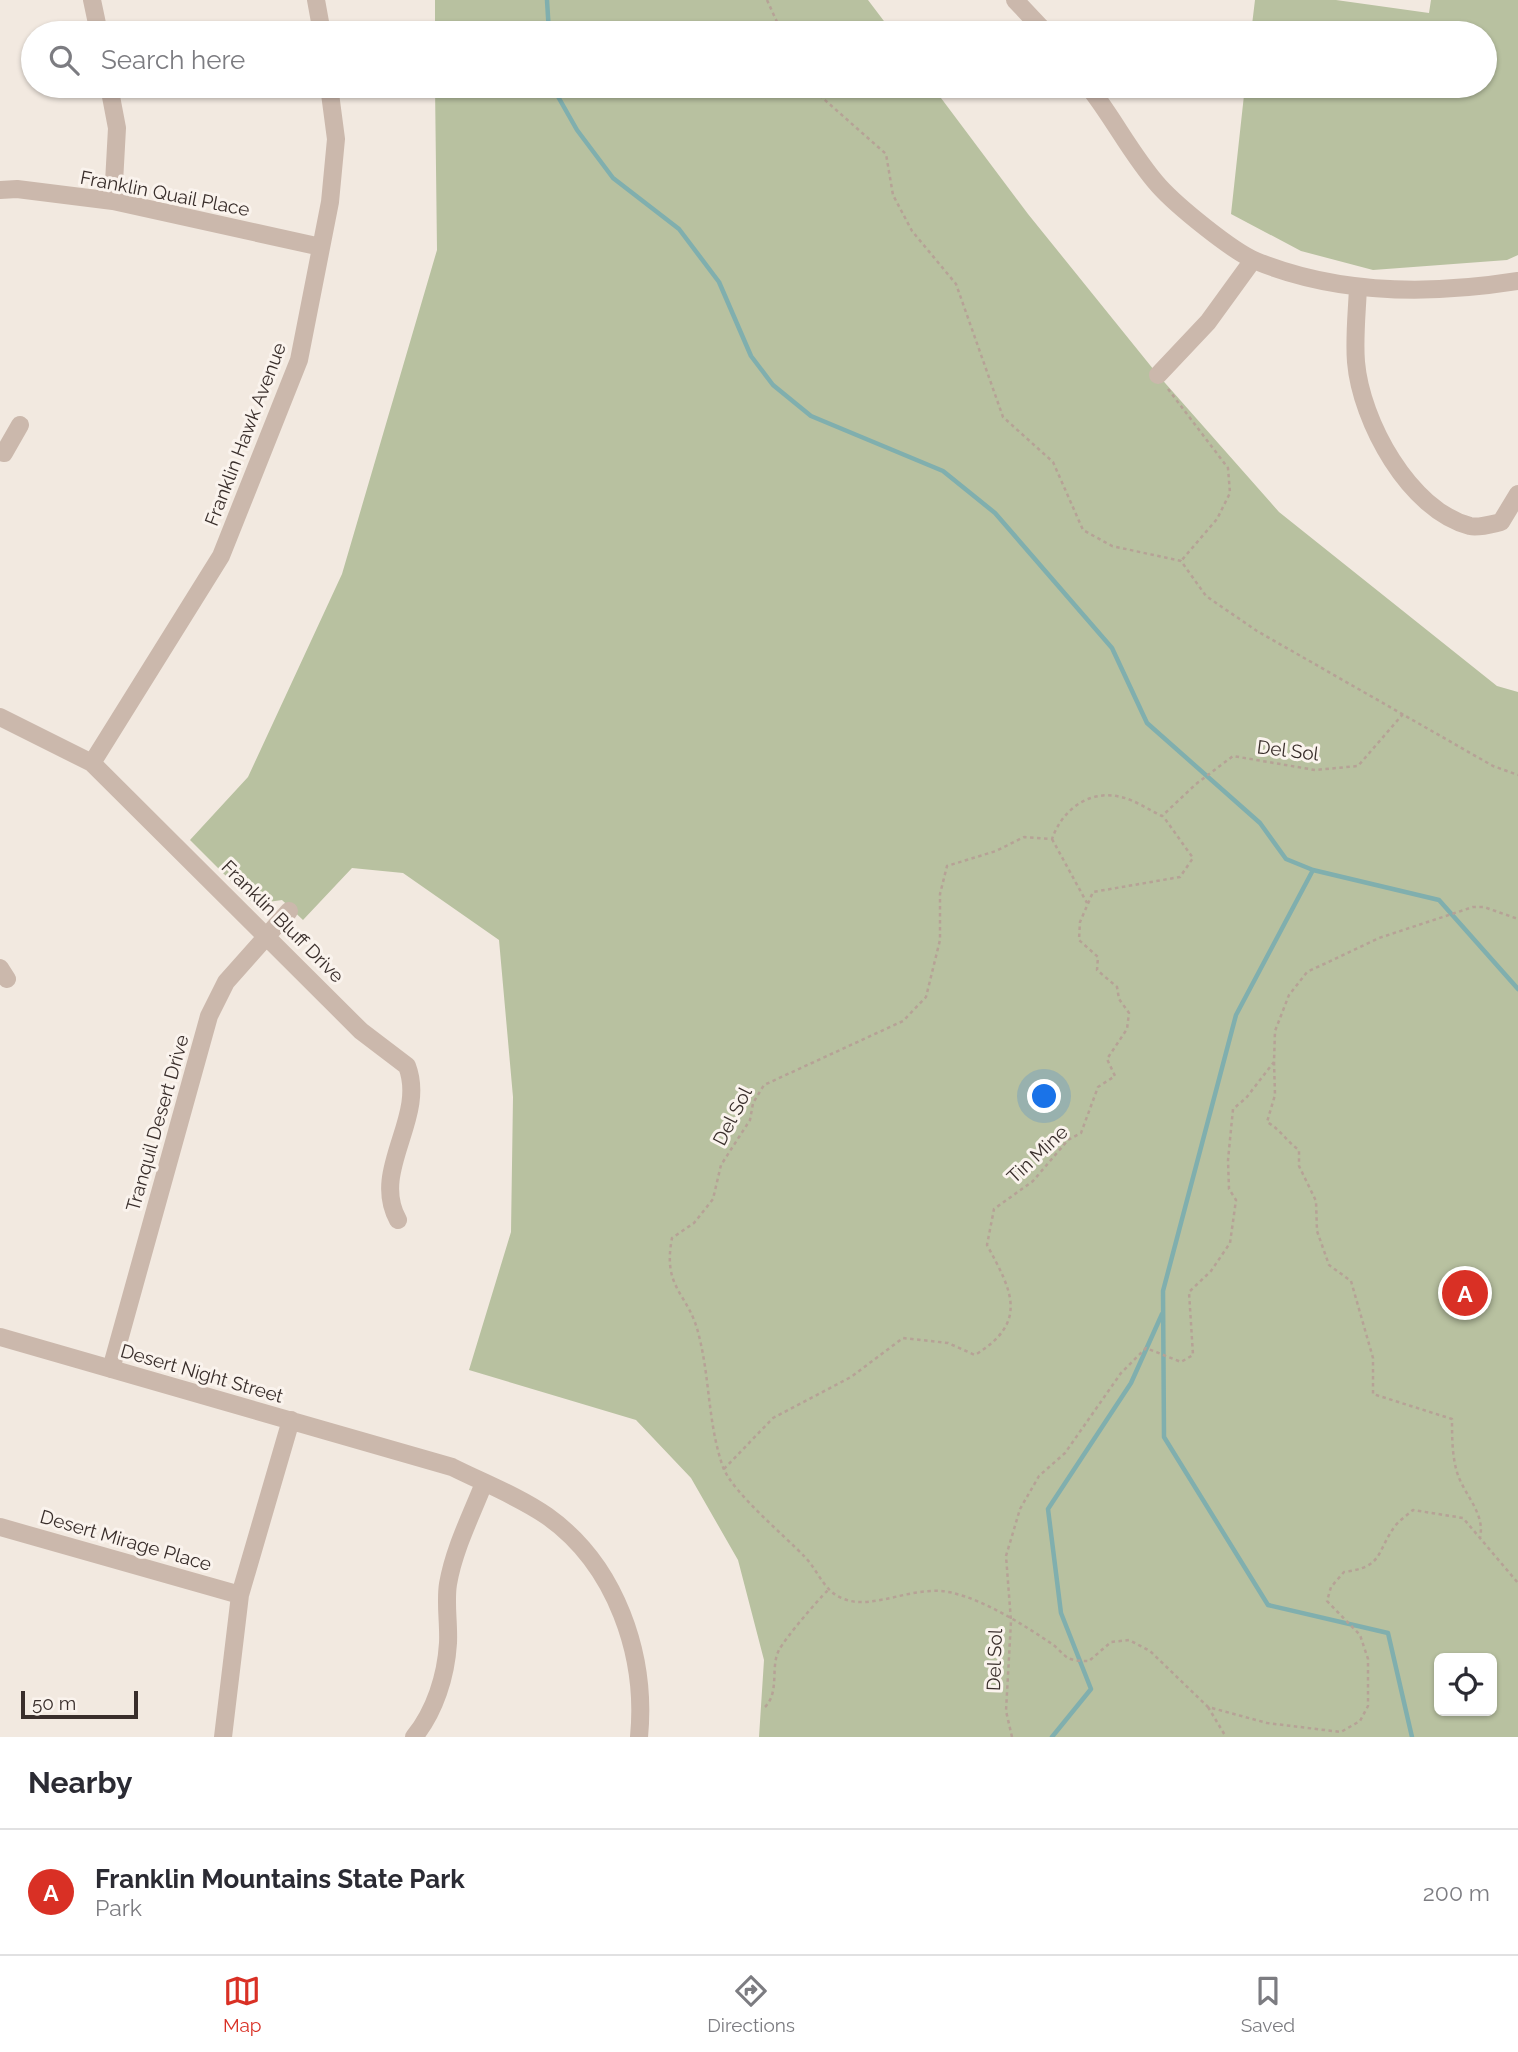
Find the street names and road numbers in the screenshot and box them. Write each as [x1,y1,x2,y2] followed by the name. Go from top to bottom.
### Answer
[78,166,252,220] street label: Franklin Quail Place
[200,339,290,529] street label: Franklin Hawk Avenue
[1256,735,1321,765] street label: Del Sol
[217,855,349,987] street label: Franklin Bluff Drive
[121,1032,193,1214] street label: Tranquil Desert Drive
[708,1083,756,1149] street label: Del Sol
[1002,1120,1072,1188] street label: Tin Mine
[118,1339,287,1407] street label: Desert Night Street
[38,1505,214,1575] street label: Desert Mirage Place
[982,1628,1006,1691] street label: Del Sol

